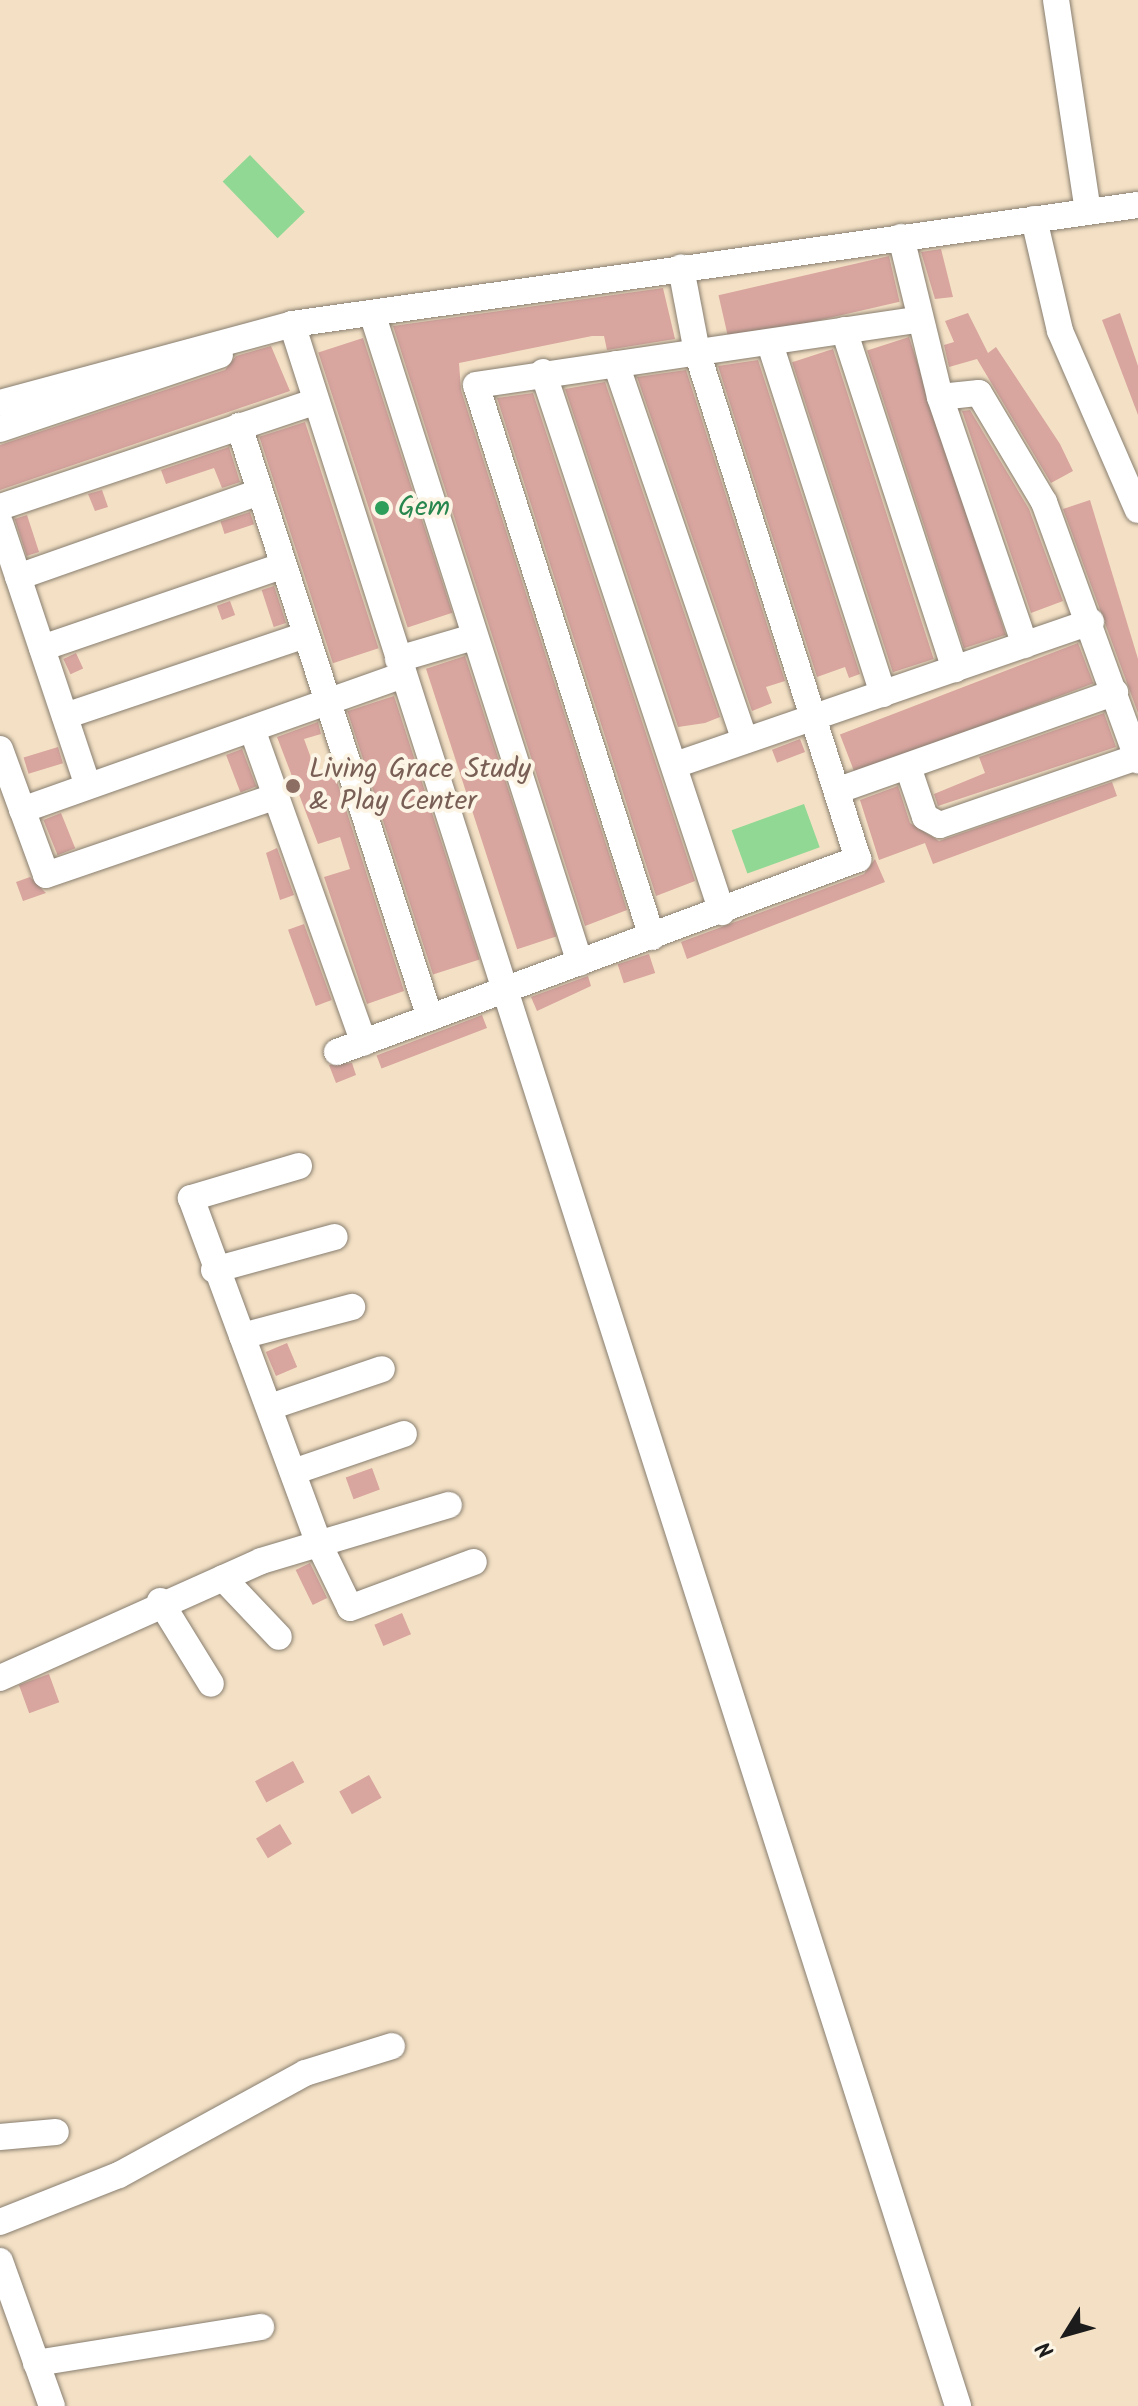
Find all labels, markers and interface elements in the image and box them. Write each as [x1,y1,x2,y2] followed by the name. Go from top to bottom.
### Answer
[398,491,450,525] place label: Gem
[373,499,391,517] marker: Gem
[309,753,531,819] place label: Living Grace Study & Play Center
[284,777,302,795] marker: Living Grace Study & Play Center
[1026,2294,1106,2374] north arrow
[1028,2333,1065,2365] text: N

